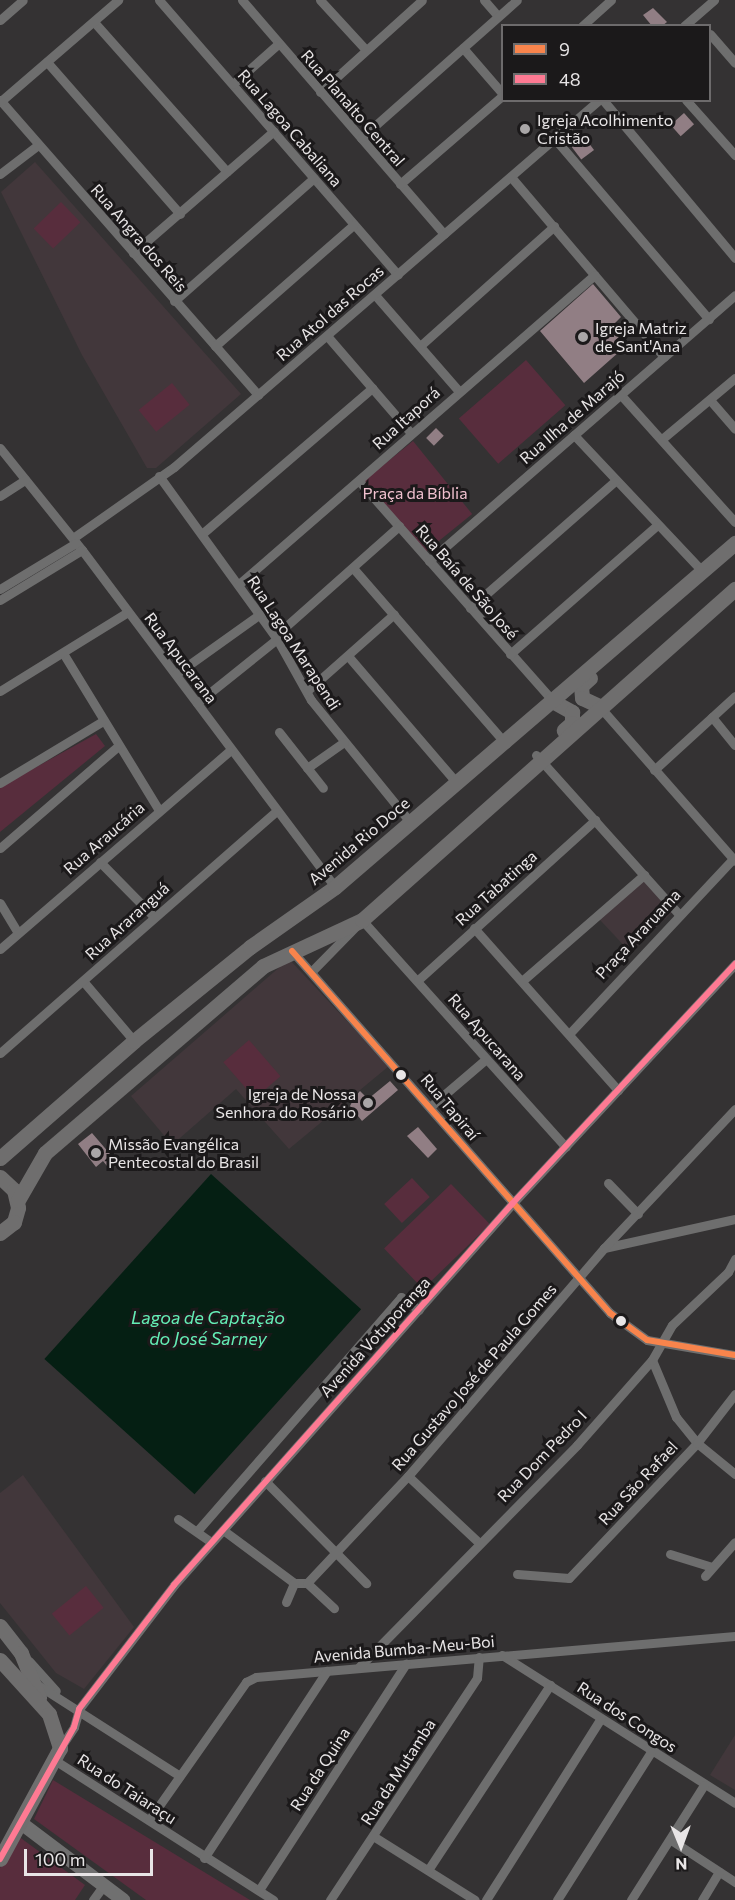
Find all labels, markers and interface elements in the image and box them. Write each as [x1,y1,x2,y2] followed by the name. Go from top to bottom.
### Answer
[501,24,711,102] legend
[559,38,570,60] text: 9
[297,46,409,170] street label: Rua Planalto Central
[234,65,346,191] street label: Rua Lagoa Cabaliana
[559,68,581,90] text: 48
[537,110,673,148] place label: Igreja Acolhimento Cristão
[518,122,532,136] marker: Igreja Acolhimento Cristão
[87,180,191,296] street label: Rua Angra dos Reis
[272,261,388,365] street label: Rua Atol das Rocas
[595,318,687,356] place label: Igreja Matriz de Sant'Ana
[576,330,590,344] marker: Igreja Matriz de Sant'Ana
[516,366,628,468] street label: Rua Ilha de Marajó
[368,383,444,453] street label: Rua Itaporá
[362,483,468,503] park label: Praça da Bíblia
[412,521,522,643] street label: Rua Baía de São José
[243,572,345,714] street label: Rua Lagoa Marapendi
[141,609,221,707] street label: Rua Apucarana
[305,793,413,889] street label: Avenida Rio Doce
[60,798,148,878] street label: Rua Araucária
[451,846,541,930] street label: Rua Tabatinga
[81,878,173,964] street label: Rua Araranguá
[592,885,684,983] street label: Praça Araruama
[444,990,530,1084] street label: Rua Apucarana
[395,1069,407,1081] unlabelled marker
[417,1070,483,1144] street label: Rua Tapiraí
[216,1084,356,1122] place label: Igreja de Nossa Senhora do Rosário
[361,1096,375,1110] marker: Igreja de Nossa Senhora do Rosário
[108,1134,259,1172] place label: Missão Evangélica Pentecostal do Brasil
[89,1146,103,1160] marker: Missão Evangélica Pentecostal do Brasil
[316,1273,434,1401] street label: Avenida Votuporanga
[388,1280,560,1474] street label: Rua Gustavo José de Paula Gomes
[131,1307,285,1350] water label: Lagoa de Captação do José Sarney
[615,1315,627,1327] unlabelled marker
[493,1406,591,1506] street label: Rua Dom Pedro I
[594,1437,682,1529] street label: Rua São Rafael
[313,1632,495,1666] street label: Avenida Bumba-Meu-Boi
[574,1678,680,1756] street label: Rua dos Congos
[357,1715,439,1829] street label: Rua da Mutamba
[286,1724,354,1814] street label: Rua da Quina
[74,1750,180,1828] street label: Rua do Taiaraçu
[651,1816,711,1876] north arrow
[27,1837,156,1875] scale bar
[35,1848,85,1870] text: 100 m
[675,1855,687,1874] text: N

